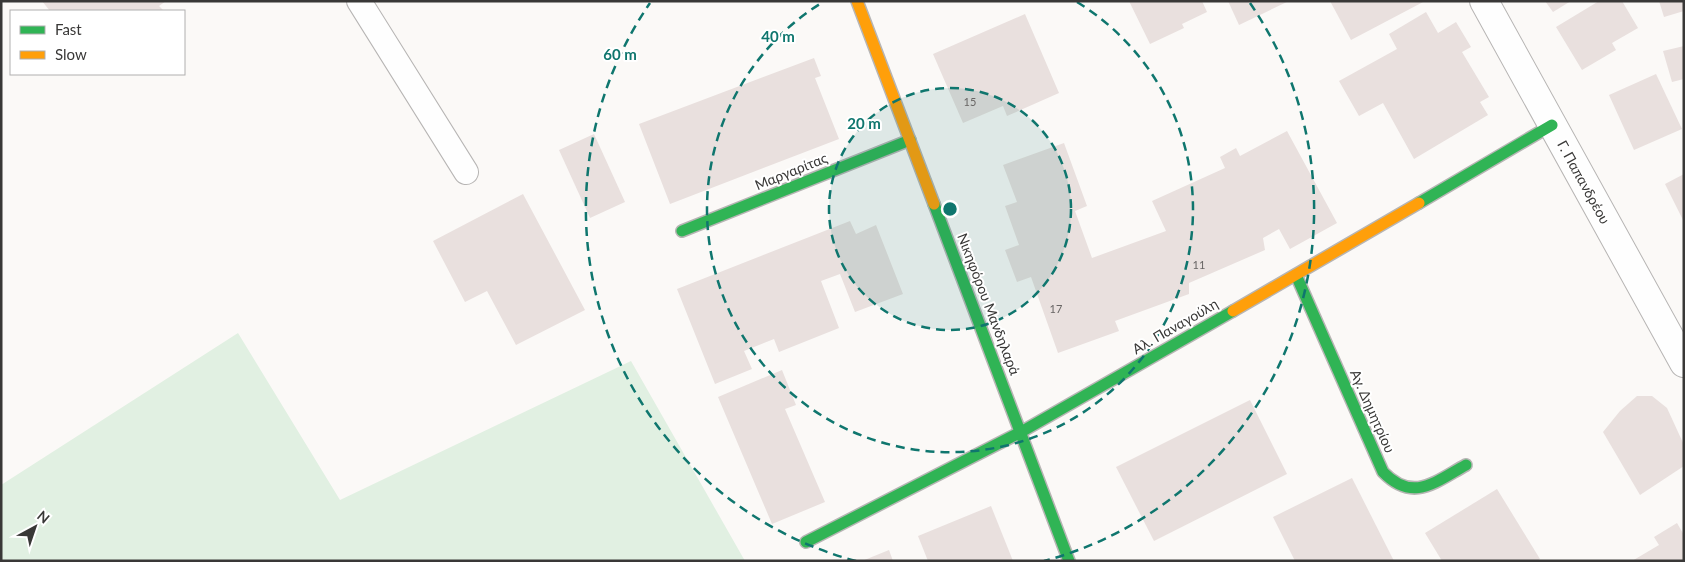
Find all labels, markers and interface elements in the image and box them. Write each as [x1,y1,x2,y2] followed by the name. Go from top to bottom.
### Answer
[10,10,185,75] legend
[55,20,82,38] text: Fast
[761,27,795,45] text: 40 m
[55,45,87,63] text: Slow
[603,45,637,63] text: 60 m
[964,95,976,108] house number: 15
[847,114,881,132] text: 20 m
[1554,137,1614,227] street label: Γ. Παπανδρέου
[752,149,830,193] street label: Μαργαρίτας
[941,200,959,218] centre of rings
[954,231,1024,378] street label: Νικηφόρου Μανδηλαρά
[1193,258,1205,271] house number: 11
[1129,295,1221,357] street label: Αλ. Παναγούλη
[1050,302,1062,315] house number: 17
[1347,367,1399,455] street label: Αγ. Δημητρίου
[10,502,60,552] north arrow
[34,507,53,527] text: N

